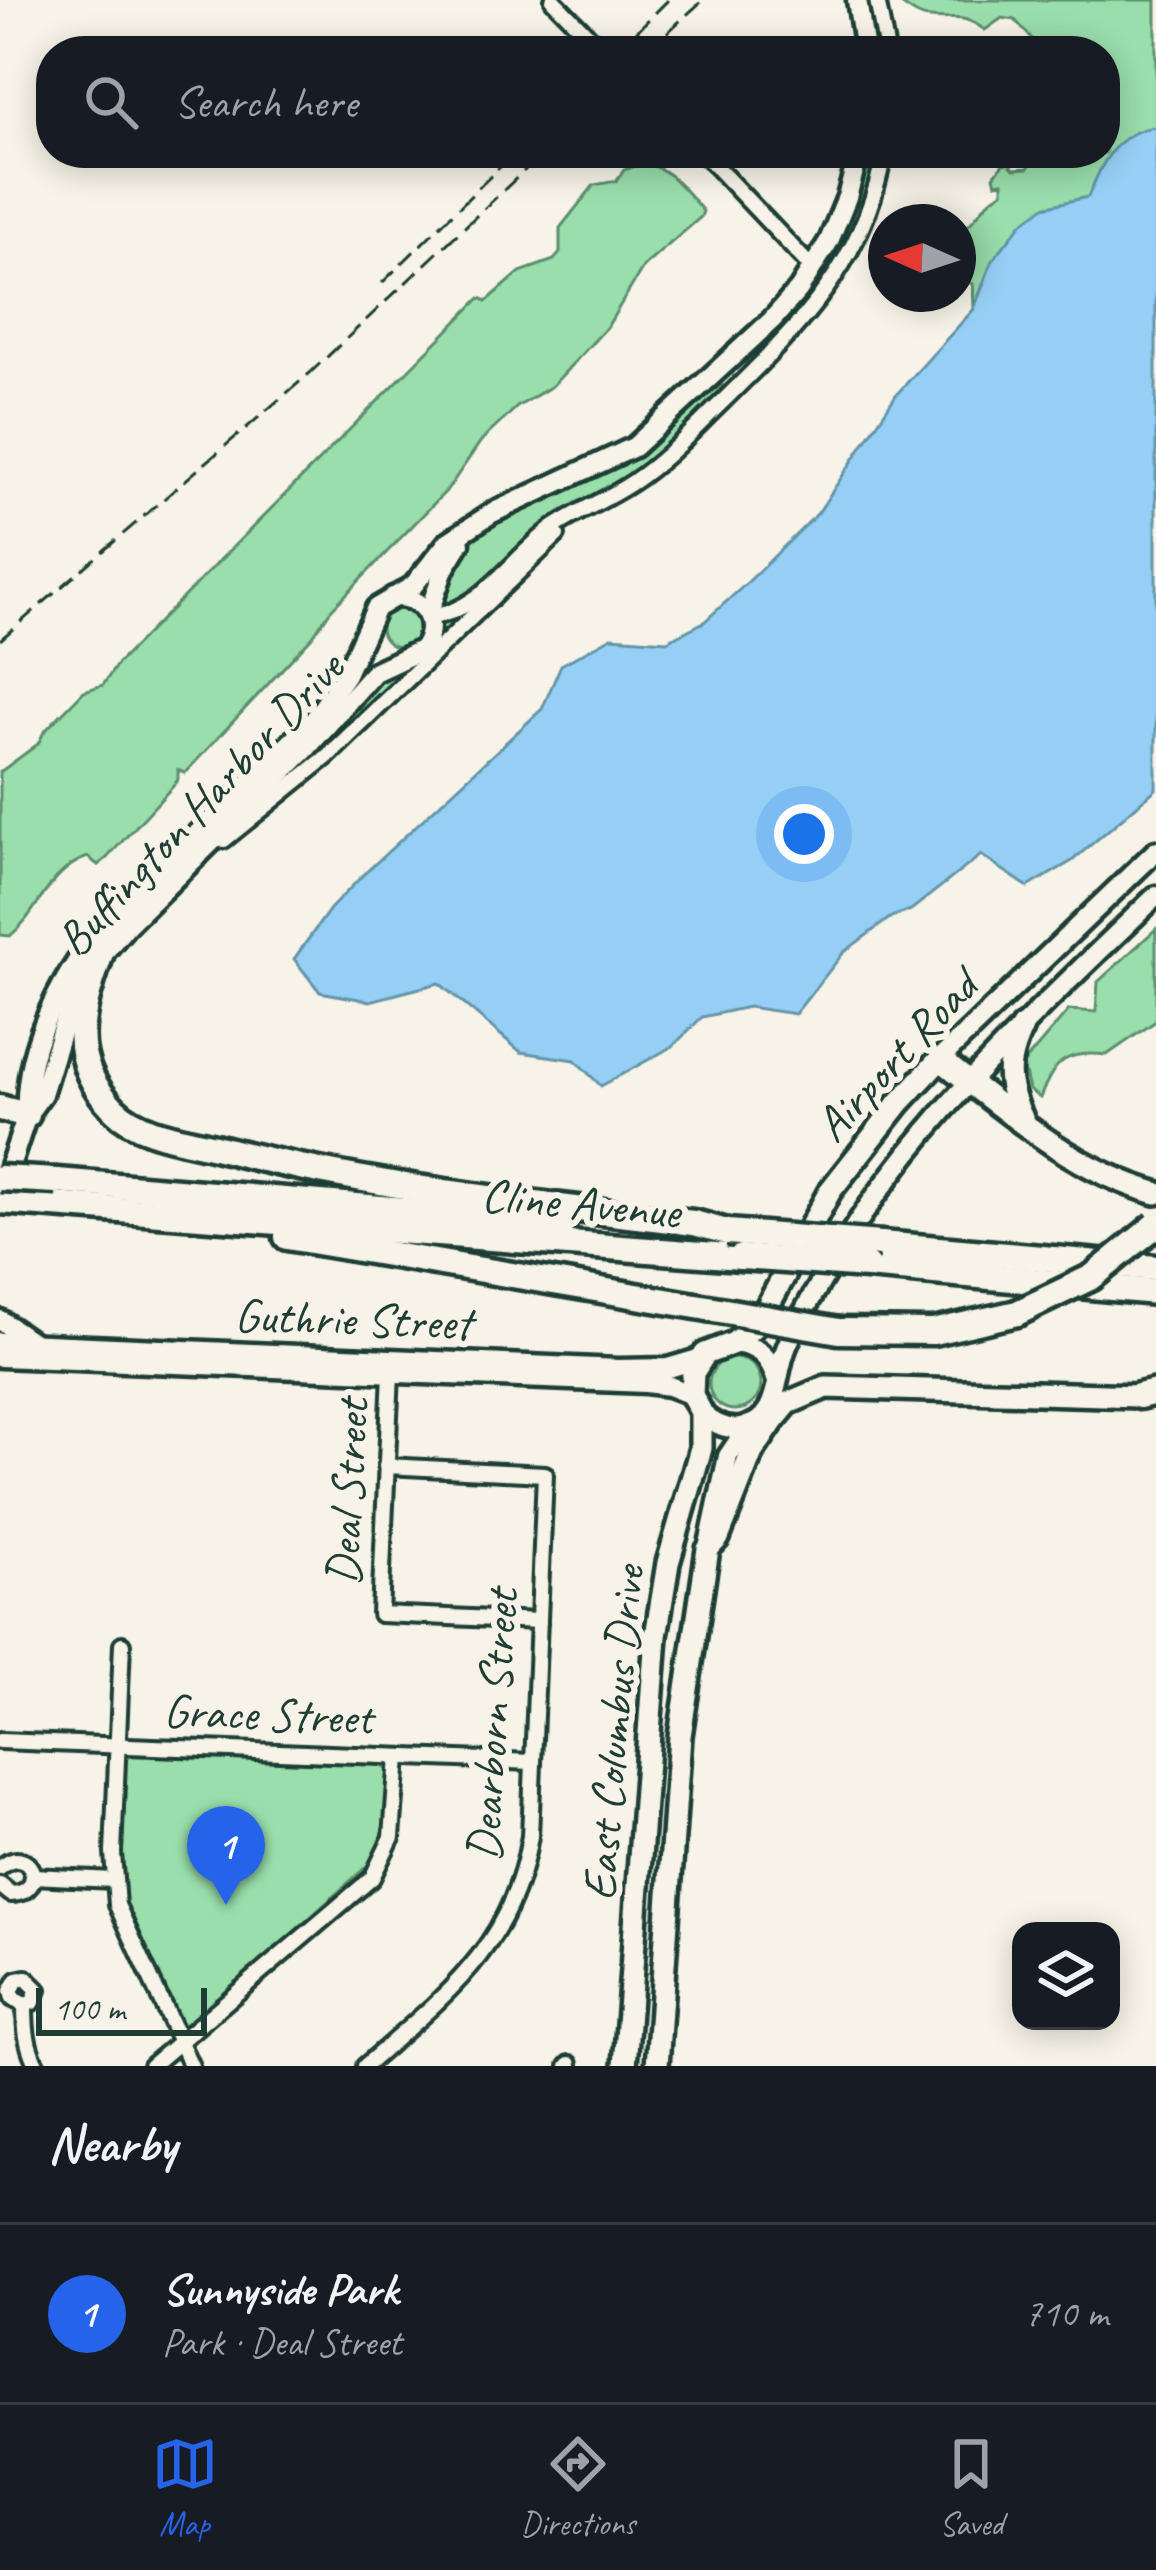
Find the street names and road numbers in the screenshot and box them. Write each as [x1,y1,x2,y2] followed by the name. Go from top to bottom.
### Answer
[43,636,359,969] street label: Buffington Harbor Drive
[801,952,995,1154] street label: Airport Road
[479,1164,686,1242] street label: Cline Avenue
[234,1285,478,1353] street label: Guthrie Street
[312,1393,382,1587] street label: Deal Street
[569,1560,658,1903] street label: East Columbus Drive
[453,1583,532,1863] street label: Dearborn Street
[162,1680,378,1748] street label: Grace Street

